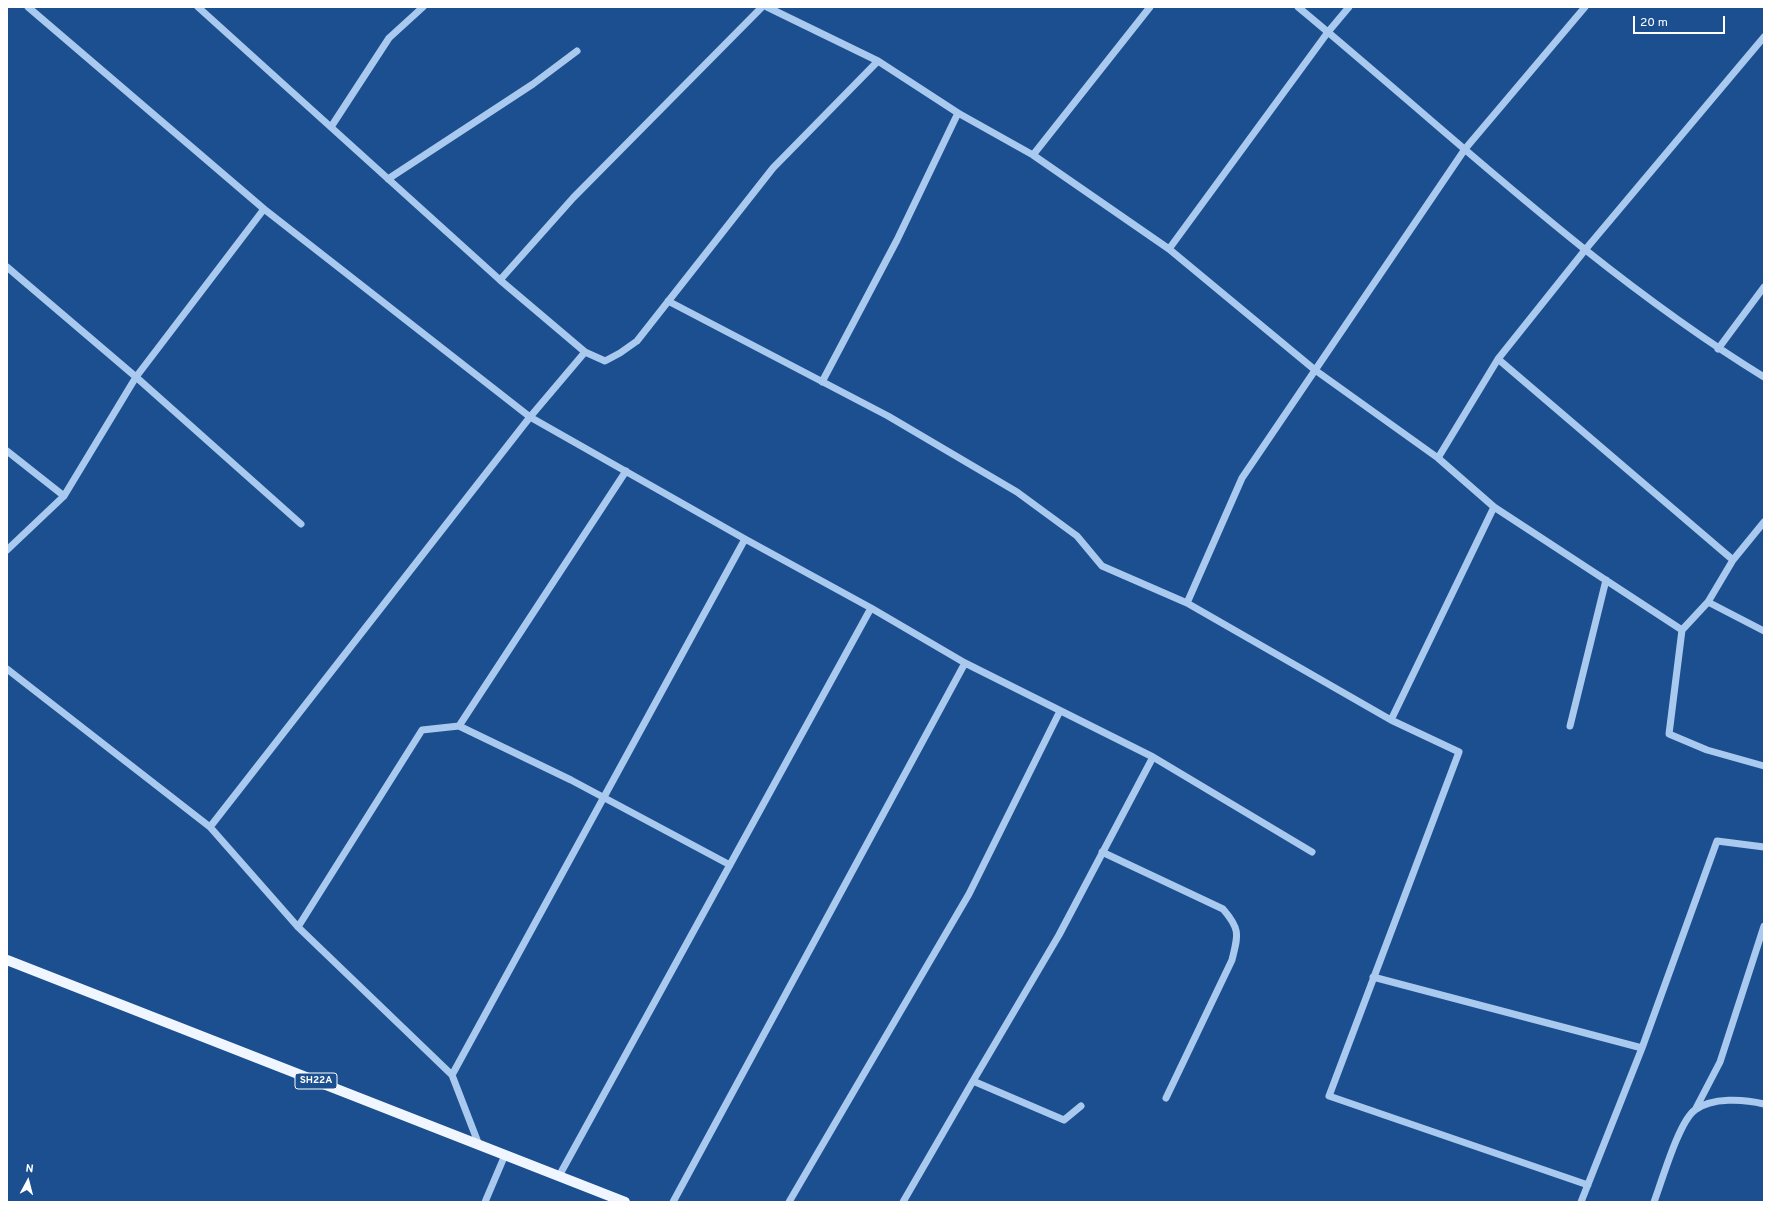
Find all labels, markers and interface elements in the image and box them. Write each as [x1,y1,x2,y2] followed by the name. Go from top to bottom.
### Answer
[1635,8,1727,34] scale bar
[1640,15,1668,31] text: 20 m
[295,1073,337,1089] road number: SH22A
[8,1161,48,1201] north arrow
[25,1162,34,1177] text: N

